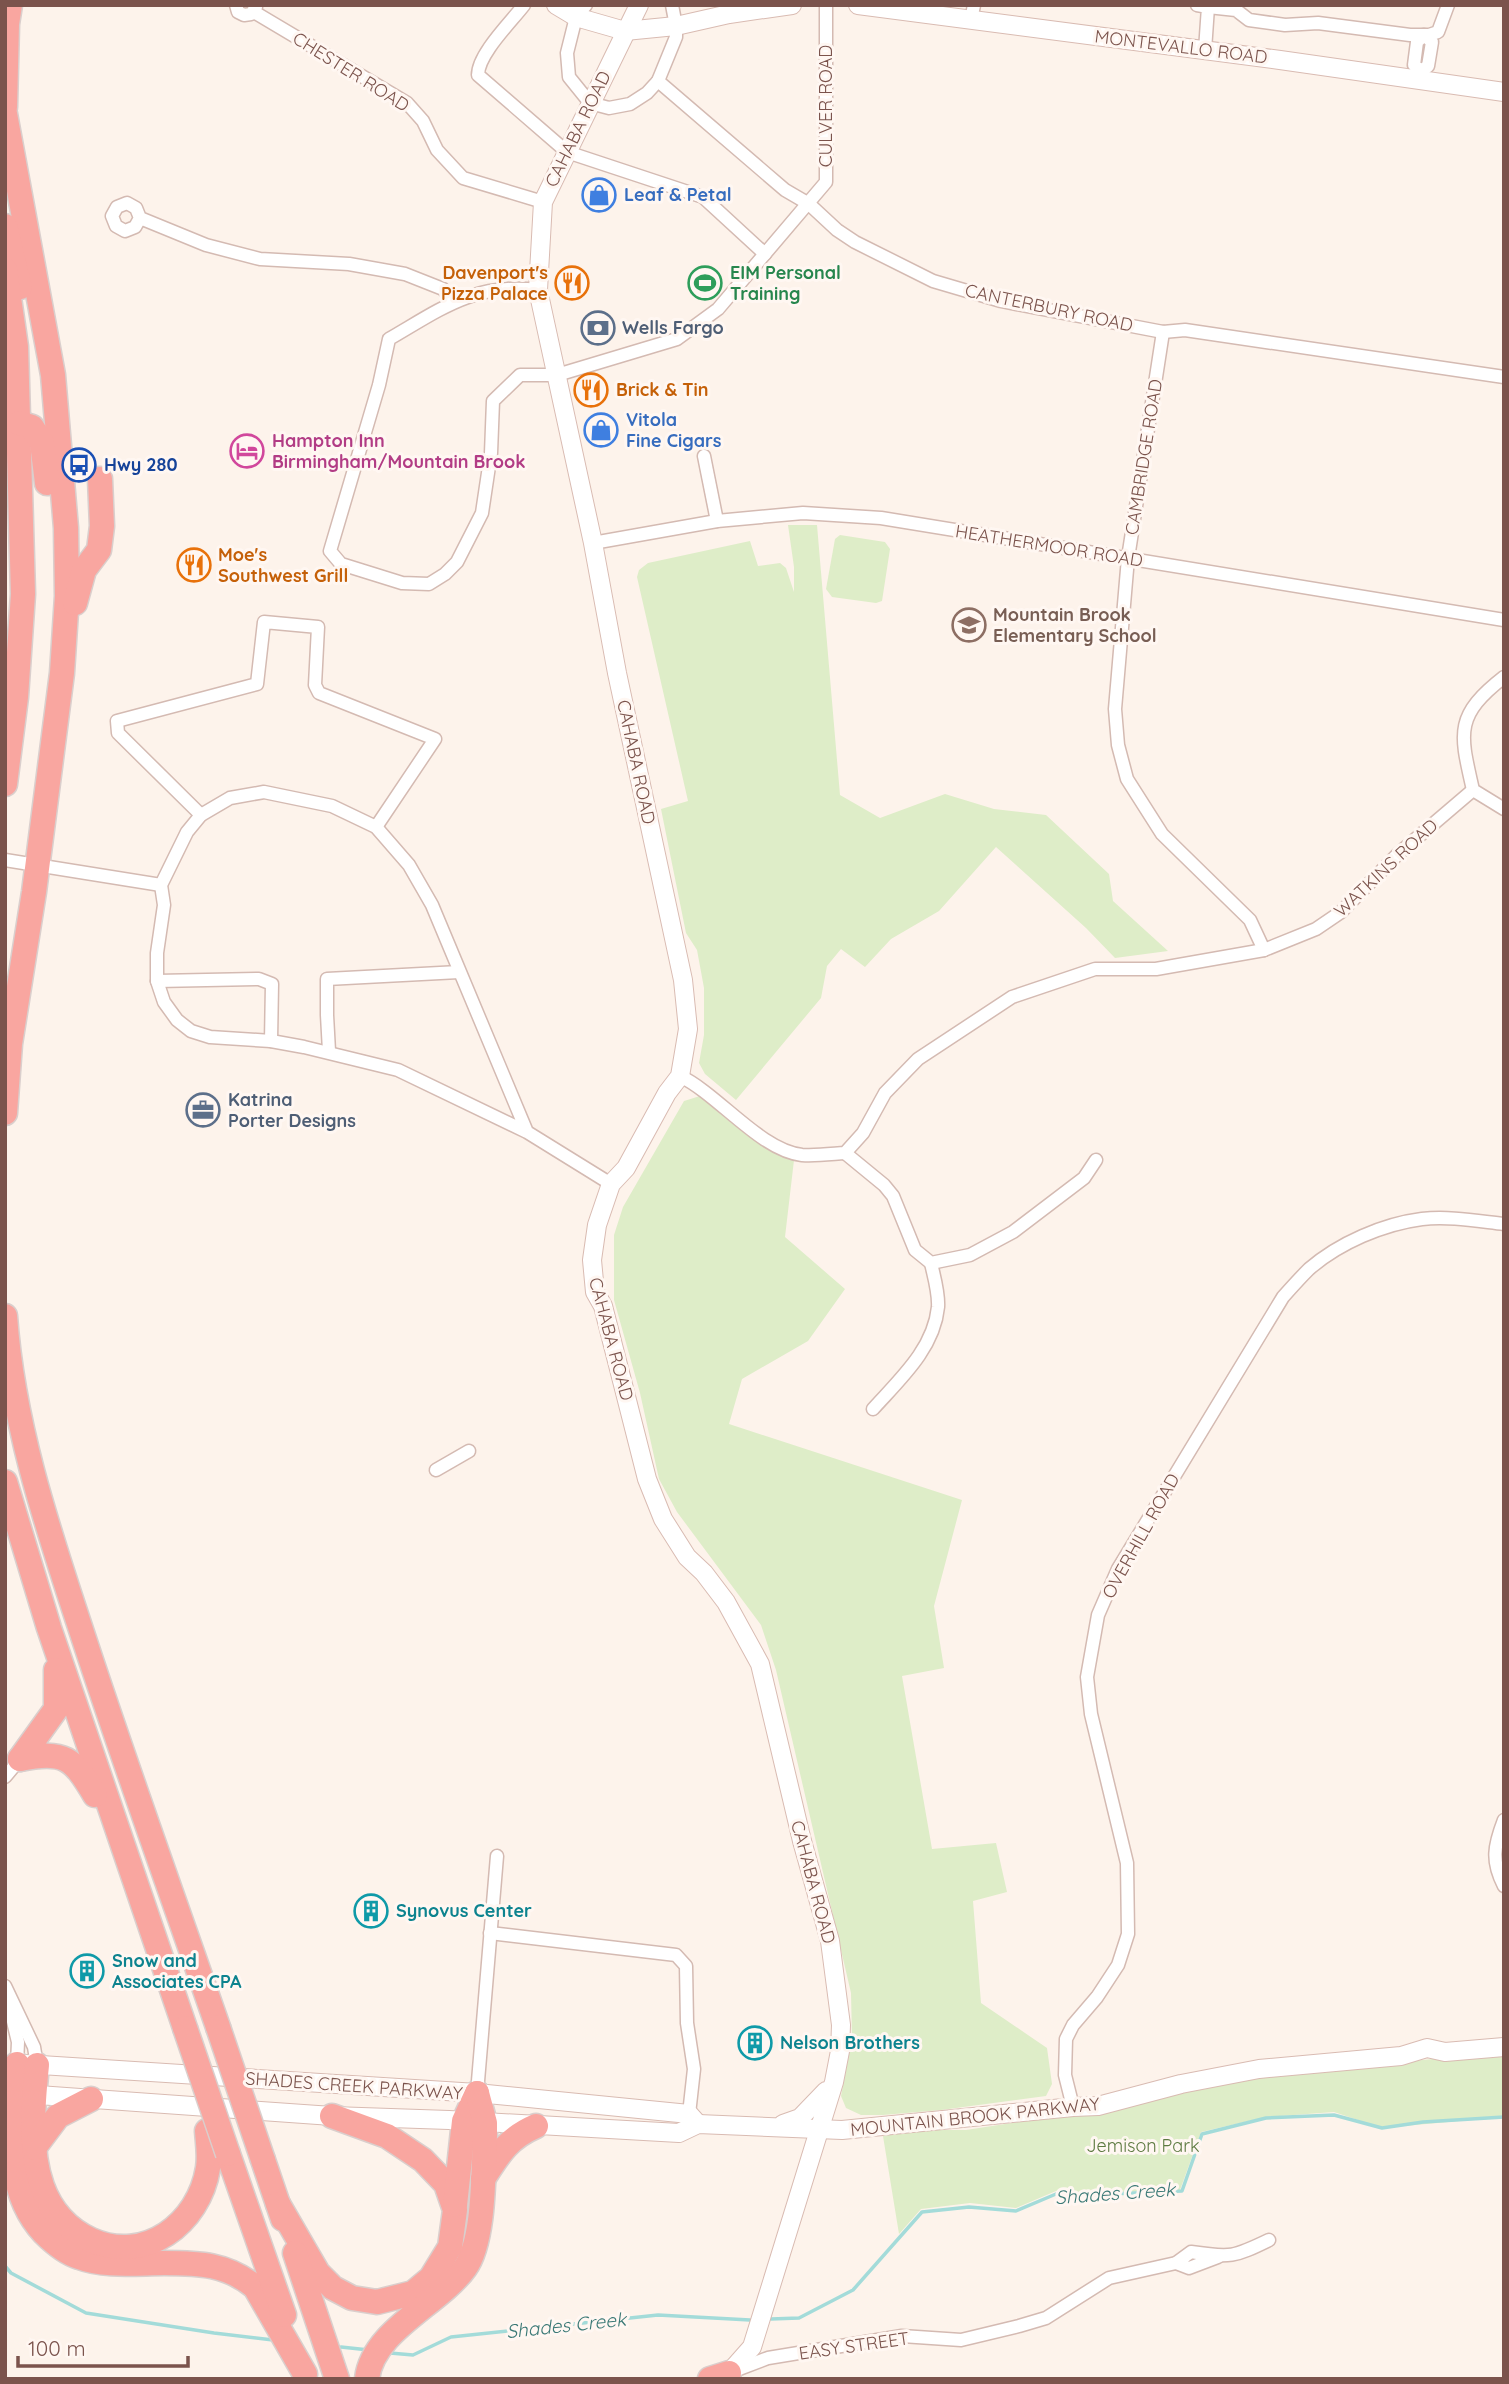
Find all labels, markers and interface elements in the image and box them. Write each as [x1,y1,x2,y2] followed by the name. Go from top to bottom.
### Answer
[1093,25,1269,69] street label: MONTEVALLO ROAD
[289,27,414,117] street label: CHESTER ROAD
[814,45,837,167] street label: CULVER ROAD
[539,67,616,191] street label: CAHABA ROAD
[580,176,618,214] shop icon: Leaf & Petal
[624,183,732,206] place label: Leaf & Petal
[441,261,548,305] place label: Davenport's Pizza Palace
[730,261,841,305] place label: EIM Personal Training
[553,264,591,302] restaurant icon: Davenport's Pizza Palace
[686,264,724,302] sports icon: EIM Personal Training
[963,278,1135,337] street label: CANTERBURY ROAD
[579,309,617,347] bank icon: Wells Fargo
[622,316,724,339] place label: Wells Fargo
[572,371,610,409] restaurant icon: Brick & Tin
[1120,377,1167,536] street label: CAMBRIDGE ROAD
[616,378,709,401] place label: Brick & Tin
[626,408,722,452] place label: Vitola Fine Cigars
[582,411,620,449] shop icon: Vitola Fine Cigars
[272,429,525,473] place label: Hampton Inn Birmingham/Mountain Brook
[228,432,266,470] hotel icon: Hampton Inn Birmingham/Mountain Brook
[60,446,98,484] bus stop icon: Hwy 280
[104,453,178,476] place label: Hwy 280
[954,519,1145,572] street label: HEATHERMOOR ROAD
[218,543,348,587] place label: Moe's Southwest Grill
[175,546,213,584] restaurant icon: Moe's Southwest Grill
[993,603,1157,647] place label: Mountain Brook Elementary School
[950,606,988,644] school or university icon: Mountain Brook Elementary School
[612,698,661,826] street label: CAHABA ROAD
[1329,814,1442,922] street label: WATKINS ROAD
[228,1088,356,1132] place label: Katrina Porter Designs
[184,1091,222,1129] office icon: Katrina Porter Designs
[584,1275,639,1403] street label: CAHABA ROAD
[1097,1469,1184,1602] street label: OVERHILL ROAD
[786,1818,841,1946] street label: CAHABA ROAD
[352,1892,390,1930] building icon: Synovus Center
[396,1899,532,1922] place label: Synovus Center
[112,1949,242,1993] place label: Snow and Associates CPA
[68,1952,106,1990] building icon: Snow and Associates CPA
[736,2024,774,2062] building icon: Nelson Brothers
[780,2031,920,2054] place label: Nelson Brothers
[245,2066,464,2105] street label: SHADES CREEK PARKWAY
[849,2092,1101,2141] street label: MOUNTAIN BROOK PARKWAY
[1086,2134,1200,2157] park label: Jemison Park
[1054,2177,1178,2209] water label: Shades Creek
[505,2307,629,2343] water label: Shades Creek
[18,2324,187,2368] scale bar
[797,2326,911,2365] street label: EASY STREET
[28,2335,86,2361] text: 100 m

